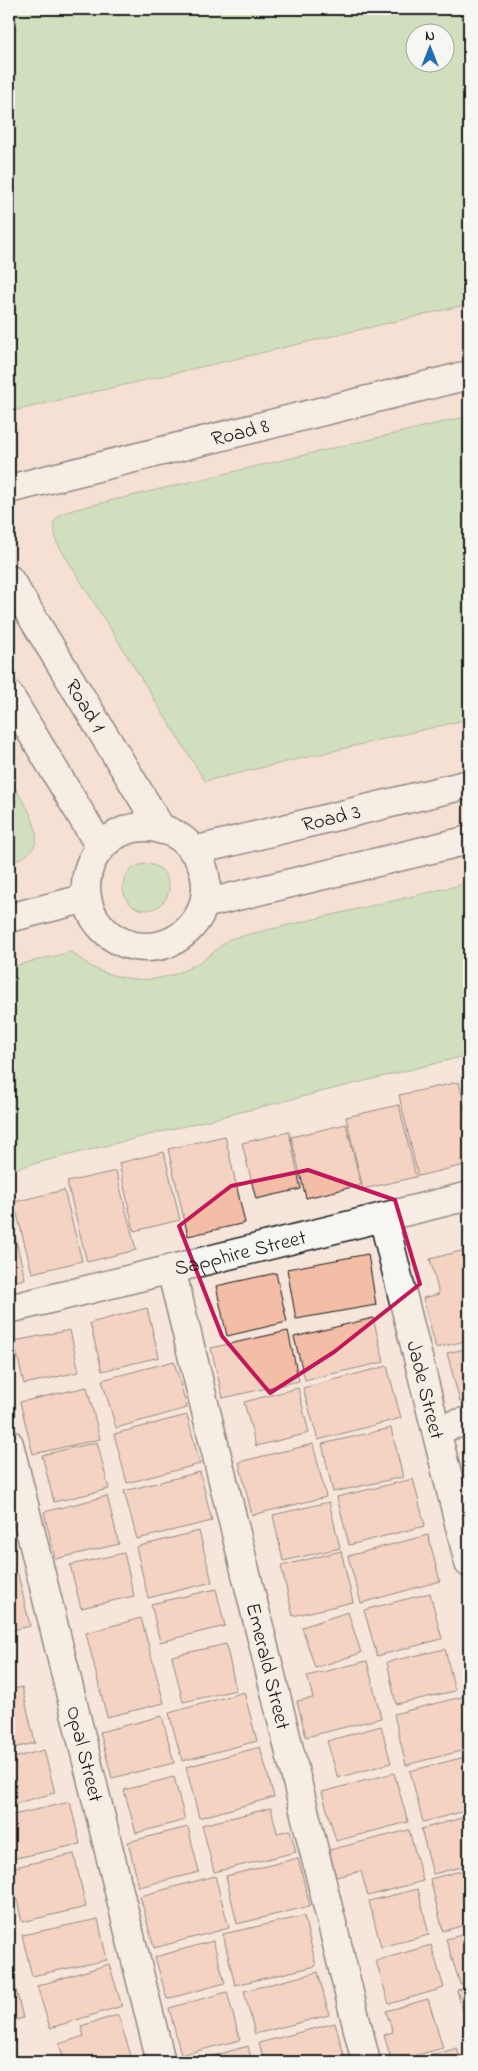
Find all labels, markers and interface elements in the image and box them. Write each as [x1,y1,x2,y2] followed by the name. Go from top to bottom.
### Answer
[406,22,456,72] north arrow
[425,26,435,47] text: N
[208,412,273,455] street label: Road 8
[57,674,112,739] street label: Road 1
[299,798,364,841] street label: Road 3
[171,1223,310,1285] street label: Sapphire Street
[397,1338,451,1443] street label: Jade Street
[237,1600,297,1733] street label: Emerald Street
[57,1703,110,1806] street label: Opal Street

